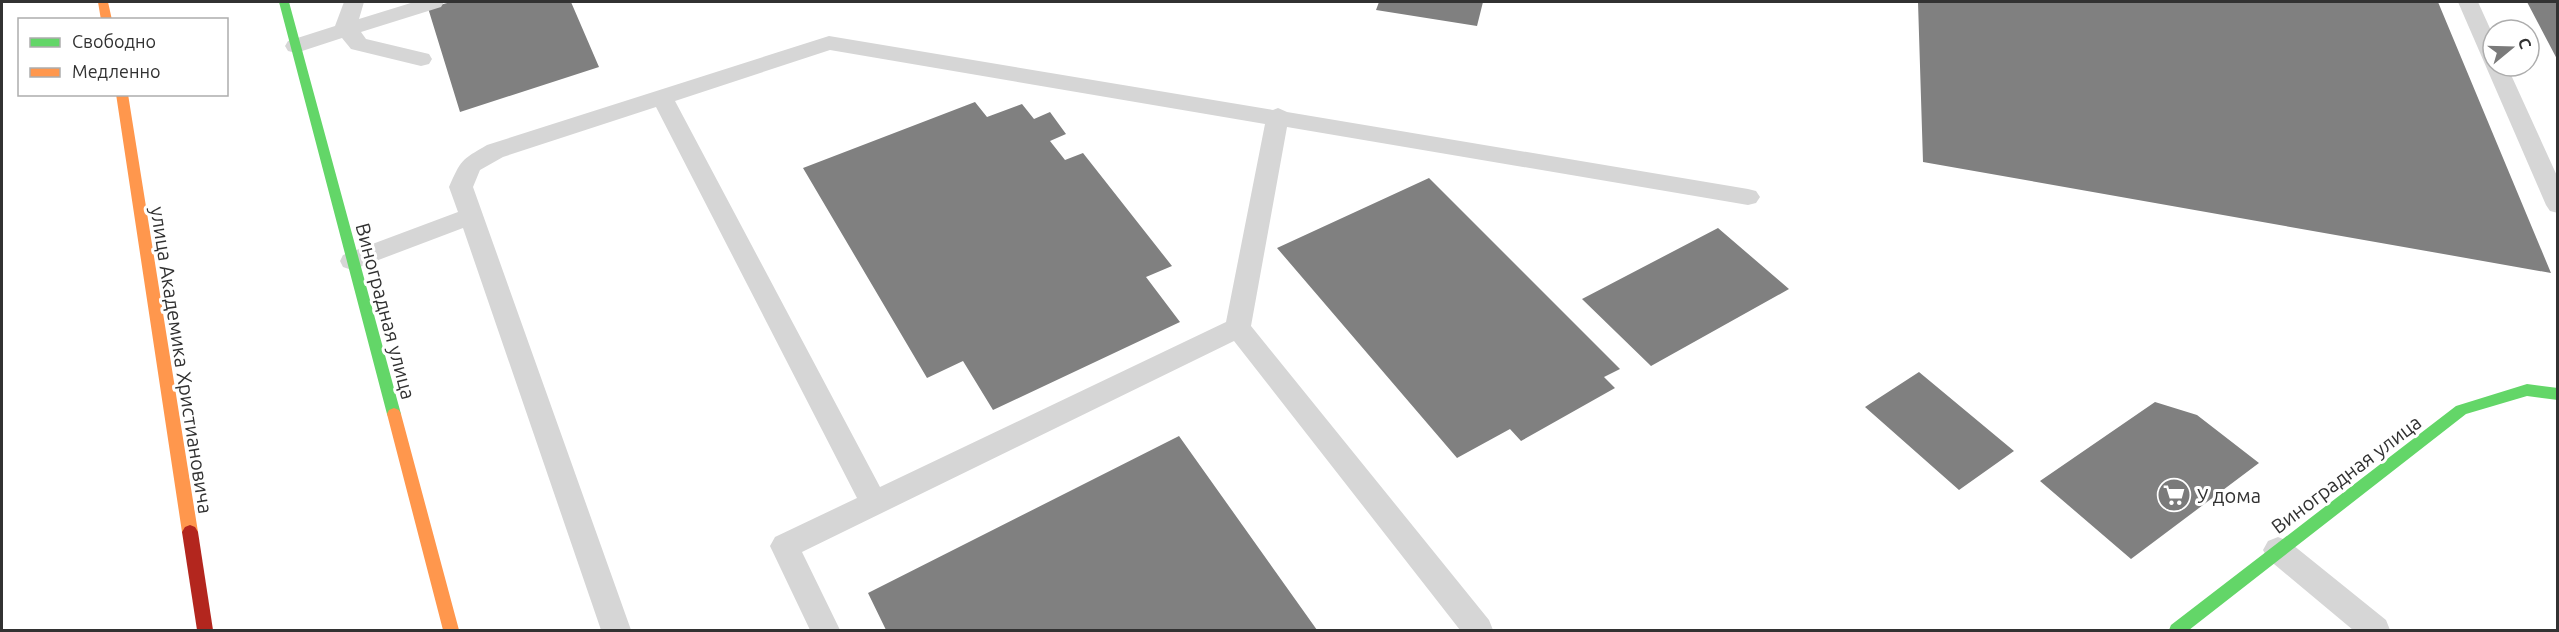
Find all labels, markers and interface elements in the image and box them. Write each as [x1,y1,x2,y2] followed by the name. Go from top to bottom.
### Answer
[18,18,228,96] legend
[2481,18,2541,78] north arrow
[72,31,156,51] text: Свободно
[2515,35,2535,51] text: С
[72,61,161,81] text: Медленно
[146,205,218,515] street label: улица Академика Христиановича
[351,220,421,402] street label: Виноградная улица
[2267,410,2425,538] street label: Виноградная улица
[2156,477,2192,513] supermarket icon: У дома
[2197,484,2261,507] place label: У дома

